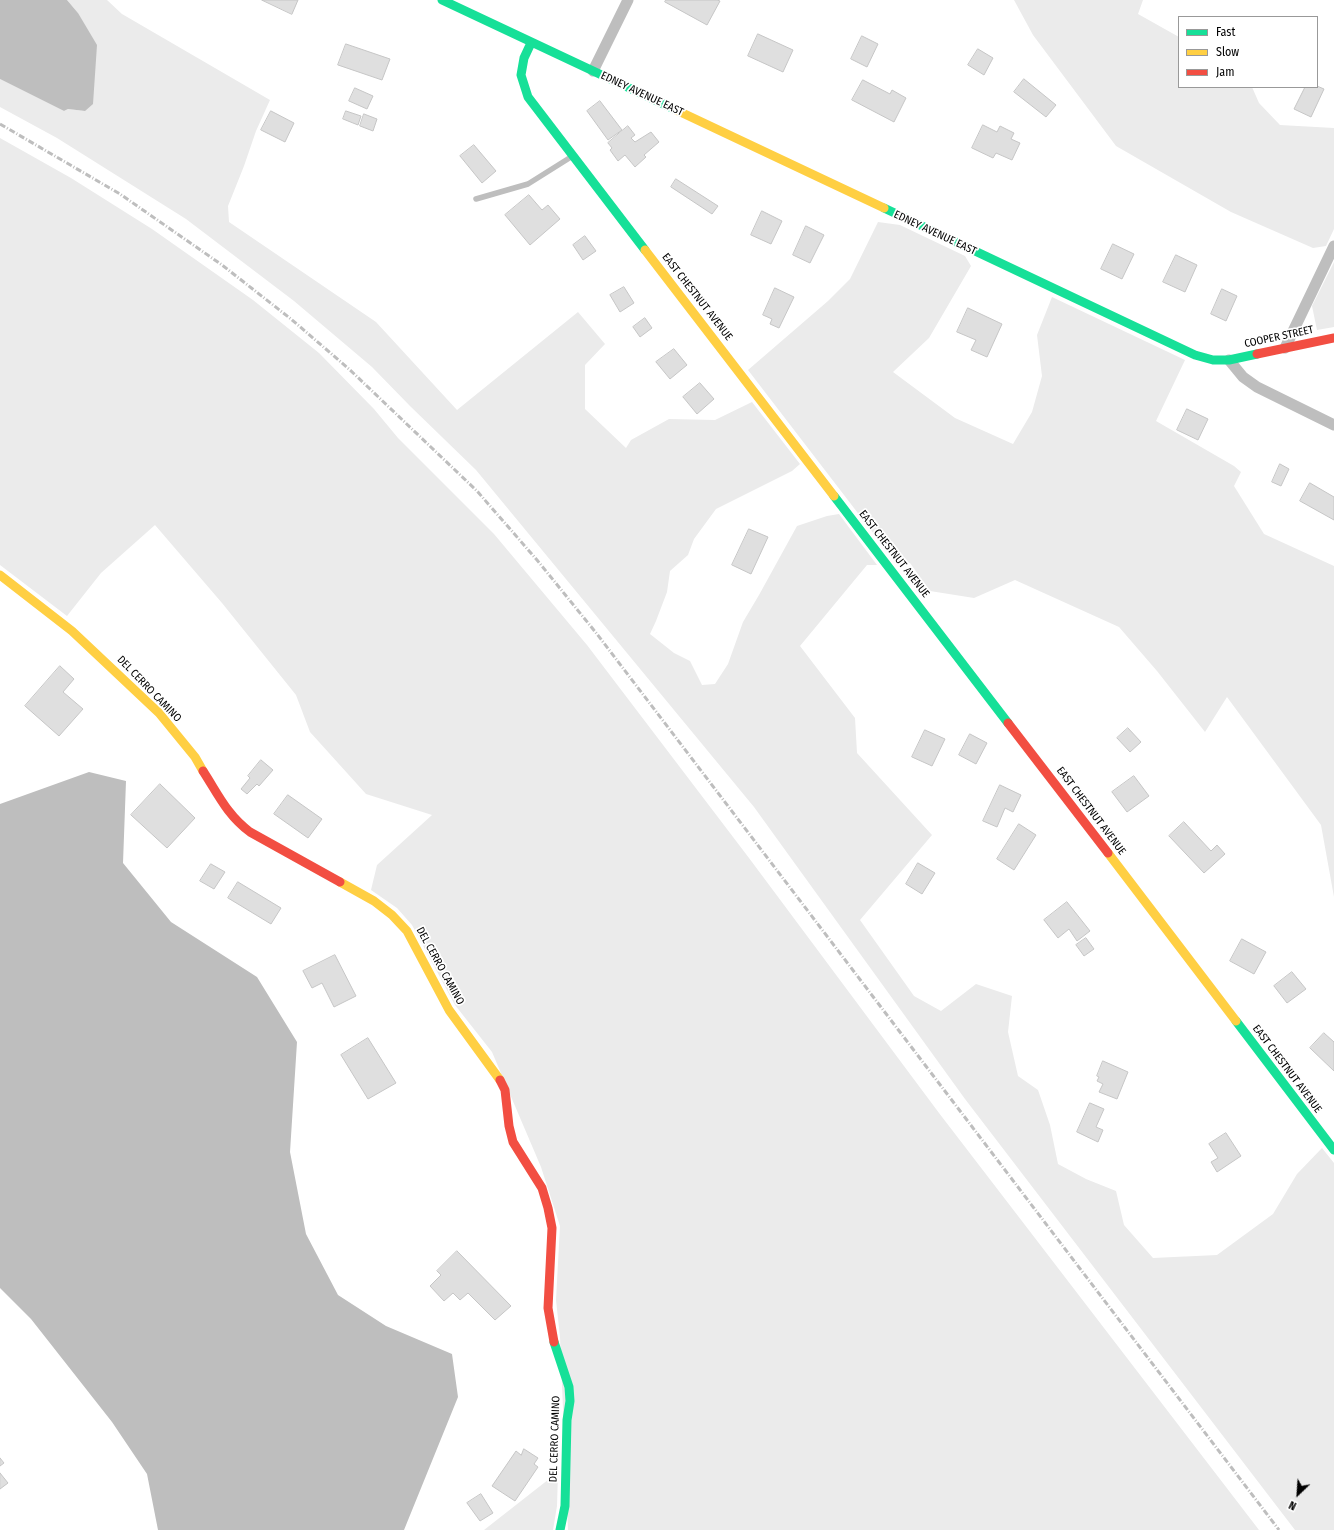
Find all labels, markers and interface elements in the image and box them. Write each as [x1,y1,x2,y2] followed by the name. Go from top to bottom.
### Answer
[1178,16,1318,88] legend
[1216,25,1235,39] text: Fast
[1216,45,1239,59] text: Slow
[1216,65,1234,79] text: Jam
[598,69,686,119] street label: EDNEY AVENUE EAST
[891,208,979,258] street label: EDNEY AVENUE EAST
[659,251,735,343] street label: EAST CHESTNUT AVENUE
[1243,323,1315,351] street label: COOPER STREET
[856,508,932,600] street label: EAST CHESTNUT AVENUE
[114,653,184,725] street label: DEL CERRO CAMINO
[1054,764,1128,858] street label: EAST CHESTNUT AVENUE
[413,925,467,1007] street label: DEL CERRO CAMINO
[1250,1022,1324,1116] street label: EAST CHESTNUT AVENUE
[547,1395,563,1483] street label: DEL CERRO CAMINO
[1278,1474,1318,1514] north arrow
[1287,1498,1298,1513] text: N

